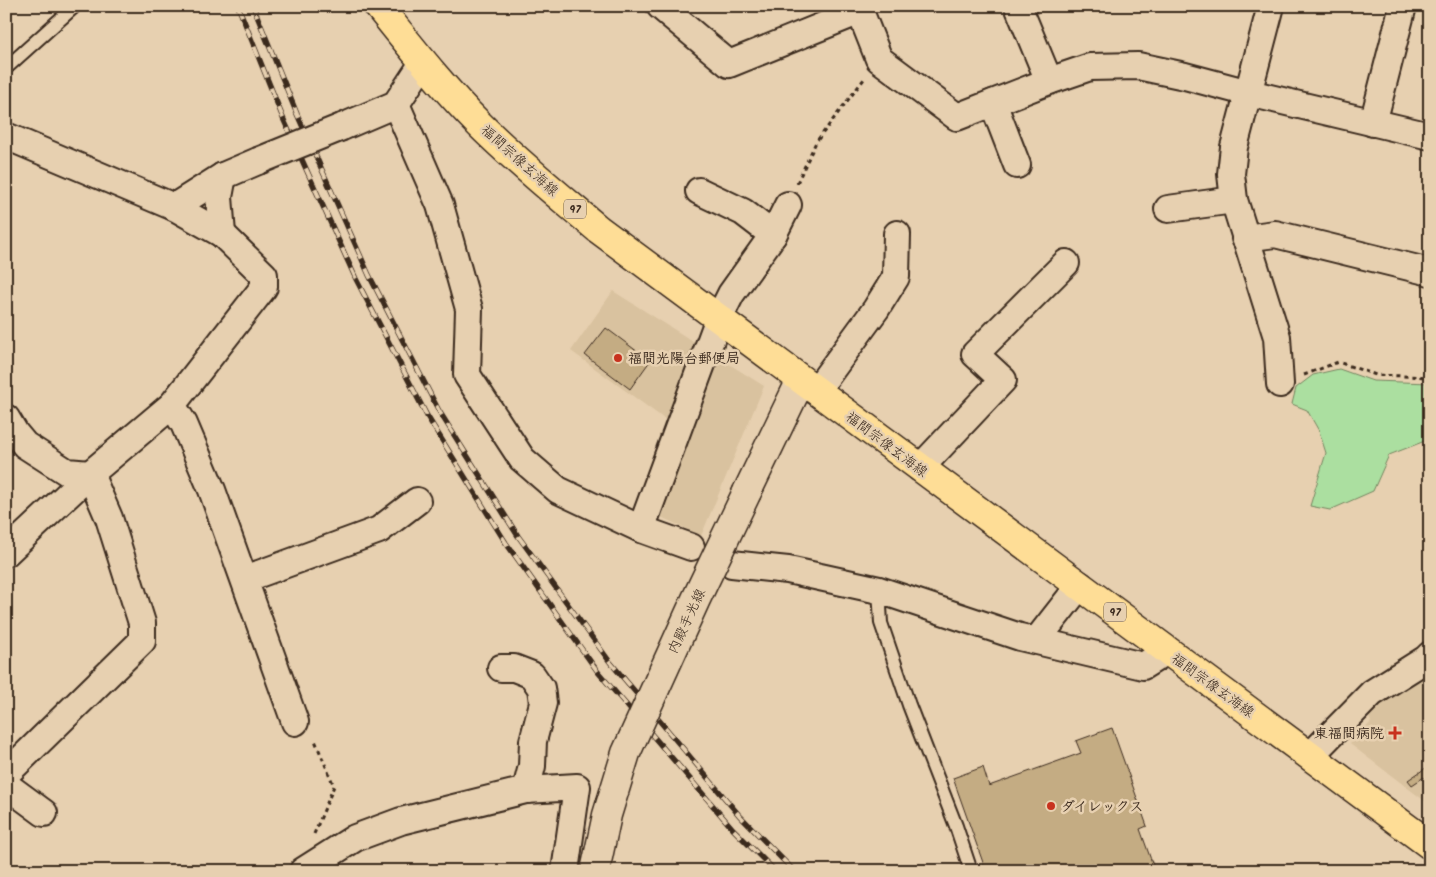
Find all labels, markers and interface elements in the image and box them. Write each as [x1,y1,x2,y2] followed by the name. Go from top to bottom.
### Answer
[476,120,563,202] street label: 福間宗像玄海線
[564,200,586,218] road number: 97
[628,348,740,370] place label: 福間光陽台郵便局
[612,352,624,364] marker: 福間光陽台郵便局
[841,407,932,483] street label: 福間宗像玄海線
[662,585,712,658] street label: 内殿手光線
[1104,602,1126,622] road number: 97
[1166,648,1259,724] street label: 福間宗像玄海線
[1314,723,1384,745] place label: 東福間病院
[1388,726,1402,740] marker: 東福間病院
[1061,796,1144,818] place label: ダイレックス
[1045,800,1057,812] marker: ダイレックス

